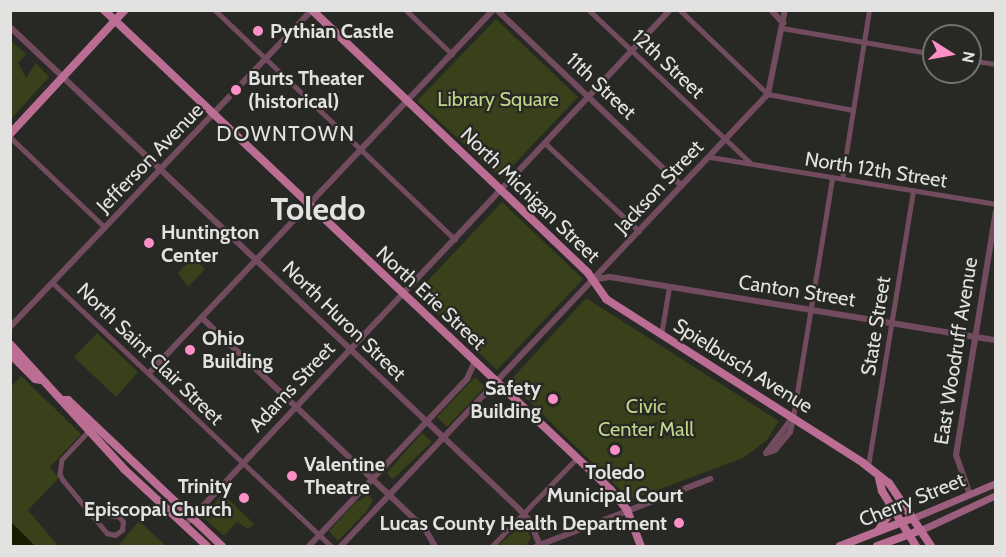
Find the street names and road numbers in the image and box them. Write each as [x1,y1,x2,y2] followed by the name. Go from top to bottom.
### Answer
[627,24,709,104] street label: 12th Street
[561,48,641,124] street label: 11th Street
[92,98,208,218] street label: Jefferson Avenue
[455,122,605,268] street label: North Michigan Street
[610,135,708,239] street label: Jackson Street
[803,147,949,193] street label: North 12th Street
[371,241,491,355] street label: North Erie Street
[277,256,411,386] street label: North Huron Street
[929,256,983,446] street label: East Woodruff Avenue
[737,270,857,312] street label: Canton Street
[856,275,896,377] street label: State Street
[72,278,228,430] street label: North Saint Clair Street
[669,314,817,418] street label: Spielbusch Avenue
[244,337,340,437] street label: Adams Street
[856,468,968,532] street label: Cherry Street

